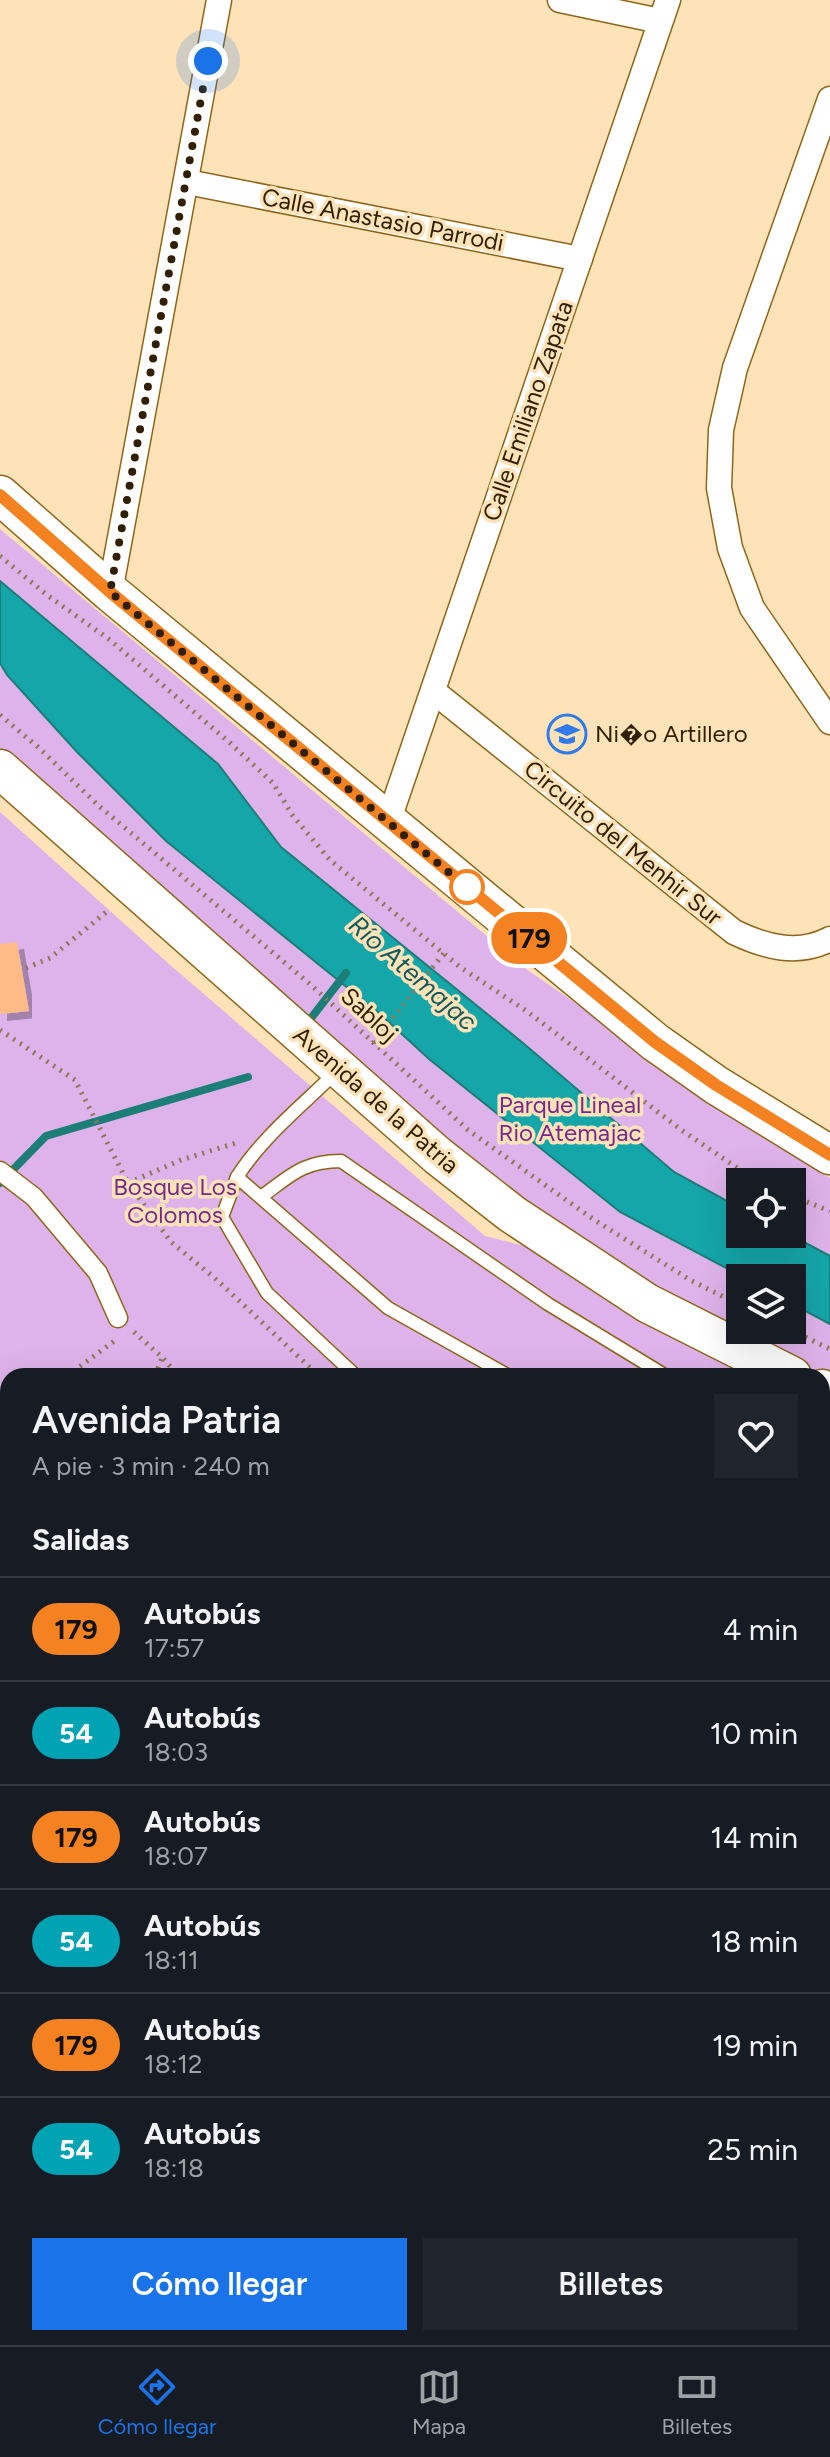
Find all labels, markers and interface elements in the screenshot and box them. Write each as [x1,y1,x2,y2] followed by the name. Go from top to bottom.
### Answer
[188,41,228,81] your location
[260,182,506,257] street label: Calle Anastasio Parrodi
[476,297,579,525] street label: Calle Emiliano Zapata
[546,713,588,755] school or university icon: Ni�o Artillero
[595,719,748,748] place label: Ni�o Artillero
[519,754,728,931] street label: Circuito del Menhir Sur
[450,870,484,904] unlabelled marker
[342,909,484,1037] water label: Río Atemajac
[483,912,575,964] line badge: 179
[507,921,551,955] text: 179
[335,981,404,1048] street label: Sabloj
[288,1020,465,1179] street label: Avenida de la Patria
[498,1090,642,1147] park label: Parque Lineal Rio Atemajac
[726,1168,806,1344] map controls
[726,1168,806,1248] button: locate
[113,1172,237,1229] park label: Bosque Los Colomos
[726,1264,806,1344] button: layers
[714,1394,798,1478] button: heart
[32,1397,281,1443] text: Avenida Patria
[32,1450,270,1482] text: A pie · 3 min · 240 m
[32,1521,129,1558] text: Salidas
[144,1595,261,1632] text: Autobús
[723,1611,798,1648] text: 4 min
[54,1612,98,1646] text: 179
[144,1632,204,1664] text: 17:57
[144,1699,261,1736] text: Autobús
[710,1715,798,1752] text: 10 min
[59,1716,93,1750] text: 54
[144,1736,208,1768] text: 18:03
[144,1803,261,1840] text: Autobús
[710,1819,798,1856] text: 14 min
[54,1820,98,1854] text: 179
[144,1840,208,1872] text: 18:07
[144,1907,261,1944] text: Autobús
[711,1923,798,1960] text: 18 min
[59,1924,93,1958] text: 54
[144,1944,199,1976] text: 18:11
[144,2011,261,2048] text: Autobús
[712,2027,798,2064] text: 19 min
[54,2028,98,2062] text: 179
[144,2048,203,2080] text: 18:12
[144,2115,261,2152] text: Autobús
[707,2131,798,2168] text: 25 min
[59,2132,93,2166] text: 54
[144,2152,204,2184] text: 18:18
[32,2238,407,2330] button: Cómo llegar
[423,2238,798,2330] button: Billetes
[98,2365,217,2440] tab: Cómo llegar
[412,2365,466,2440] tab: Mapa
[662,2365,732,2440] tab: Billetes

